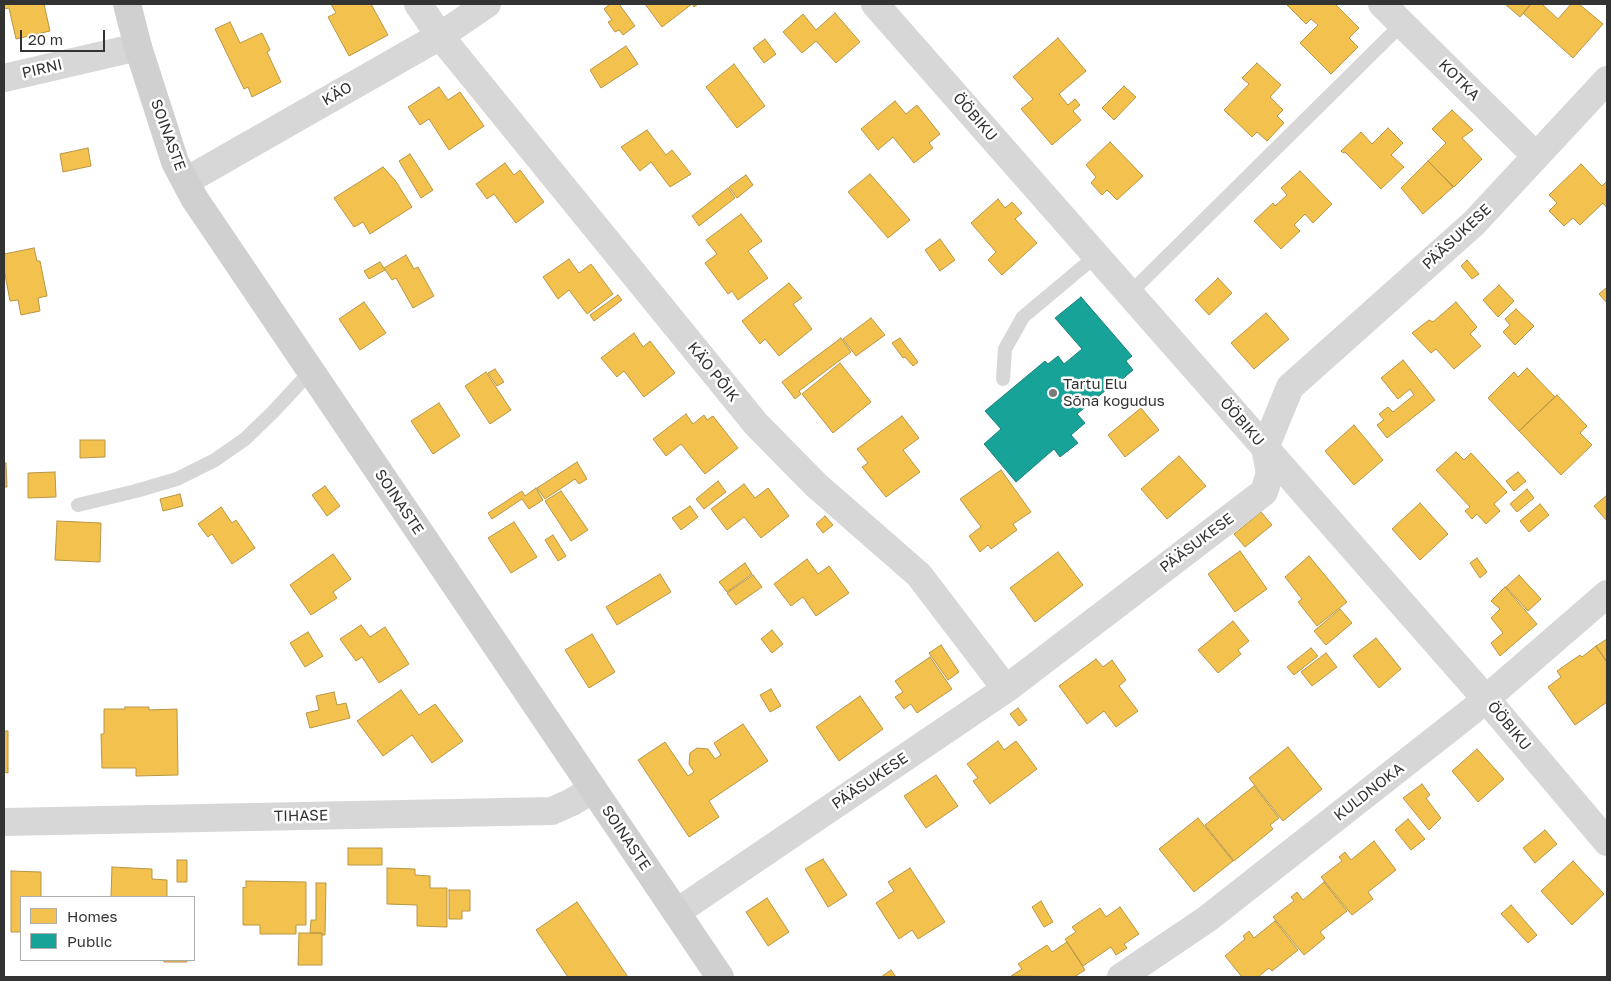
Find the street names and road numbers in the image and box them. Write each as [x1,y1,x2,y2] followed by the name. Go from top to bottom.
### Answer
[20,56,64,82] street label: PIRNI
[1435,56,1483,104] street label: KOTKA
[319,78,355,110] street label: KÄO
[949,89,1001,145] street label: ÖÖBIKU
[147,97,189,173] street label: SOINASTE
[1419,201,1495,273] street label: PÄÄSUKESE
[684,339,742,405] street label: KÄO PÕIK
[1216,394,1268,450] street label: ÖÖBIKU
[371,466,427,538] street label: SOINASTE
[1157,509,1237,577] street label: PÄÄSUKESE
[1483,698,1535,754] street label: ÖÖBIKU
[829,749,911,813] street label: PÄÄSUKESE
[1331,759,1407,825] street label: KULDNOKA
[598,802,654,874] street label: SOINASTE
[274,807,328,825] street label: TIHASE

